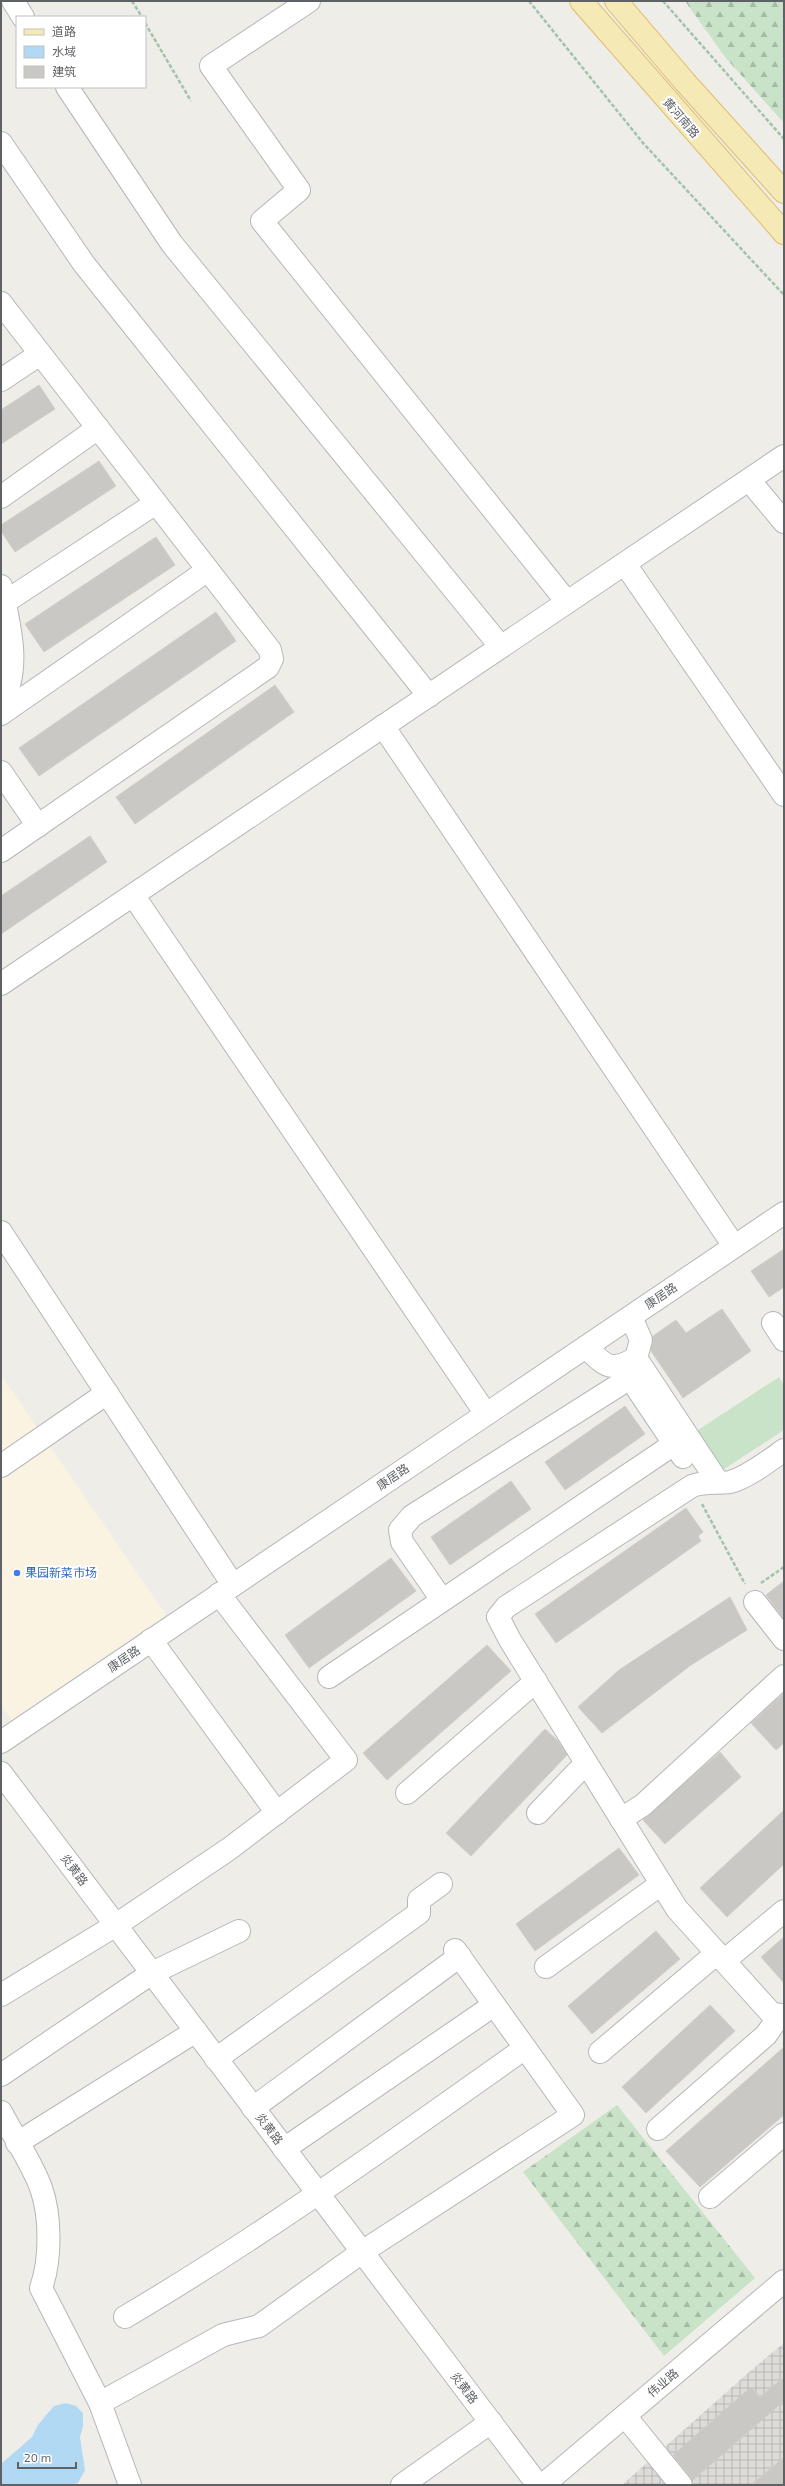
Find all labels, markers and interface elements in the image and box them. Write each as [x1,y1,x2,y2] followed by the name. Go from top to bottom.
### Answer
[16,16,146,88] legend
[52,24,76,38] text: 道路
[52,44,76,58] text: 水域
[52,64,76,78] text: 建筑
[661,95,703,140] street label: 黄河南路
[642,1279,679,1311] street label: 康居路
[374,1460,411,1492] street label: 康居路
[25,1565,97,1579] place label: 果园新菜市场
[12,1568,22,1578] marker: 果园新菜市场
[105,1642,142,1674] street label: 康居路
[58,1851,91,1888] street label: 炎黄路
[253,2110,286,2147] street label: 炎黄路
[644,2365,681,2399] street label: 伟业路
[448,2369,481,2406] street label: 炎黄路
[18,2444,76,2470] scale bar
[24,2450,51,2464] text: 20 m

